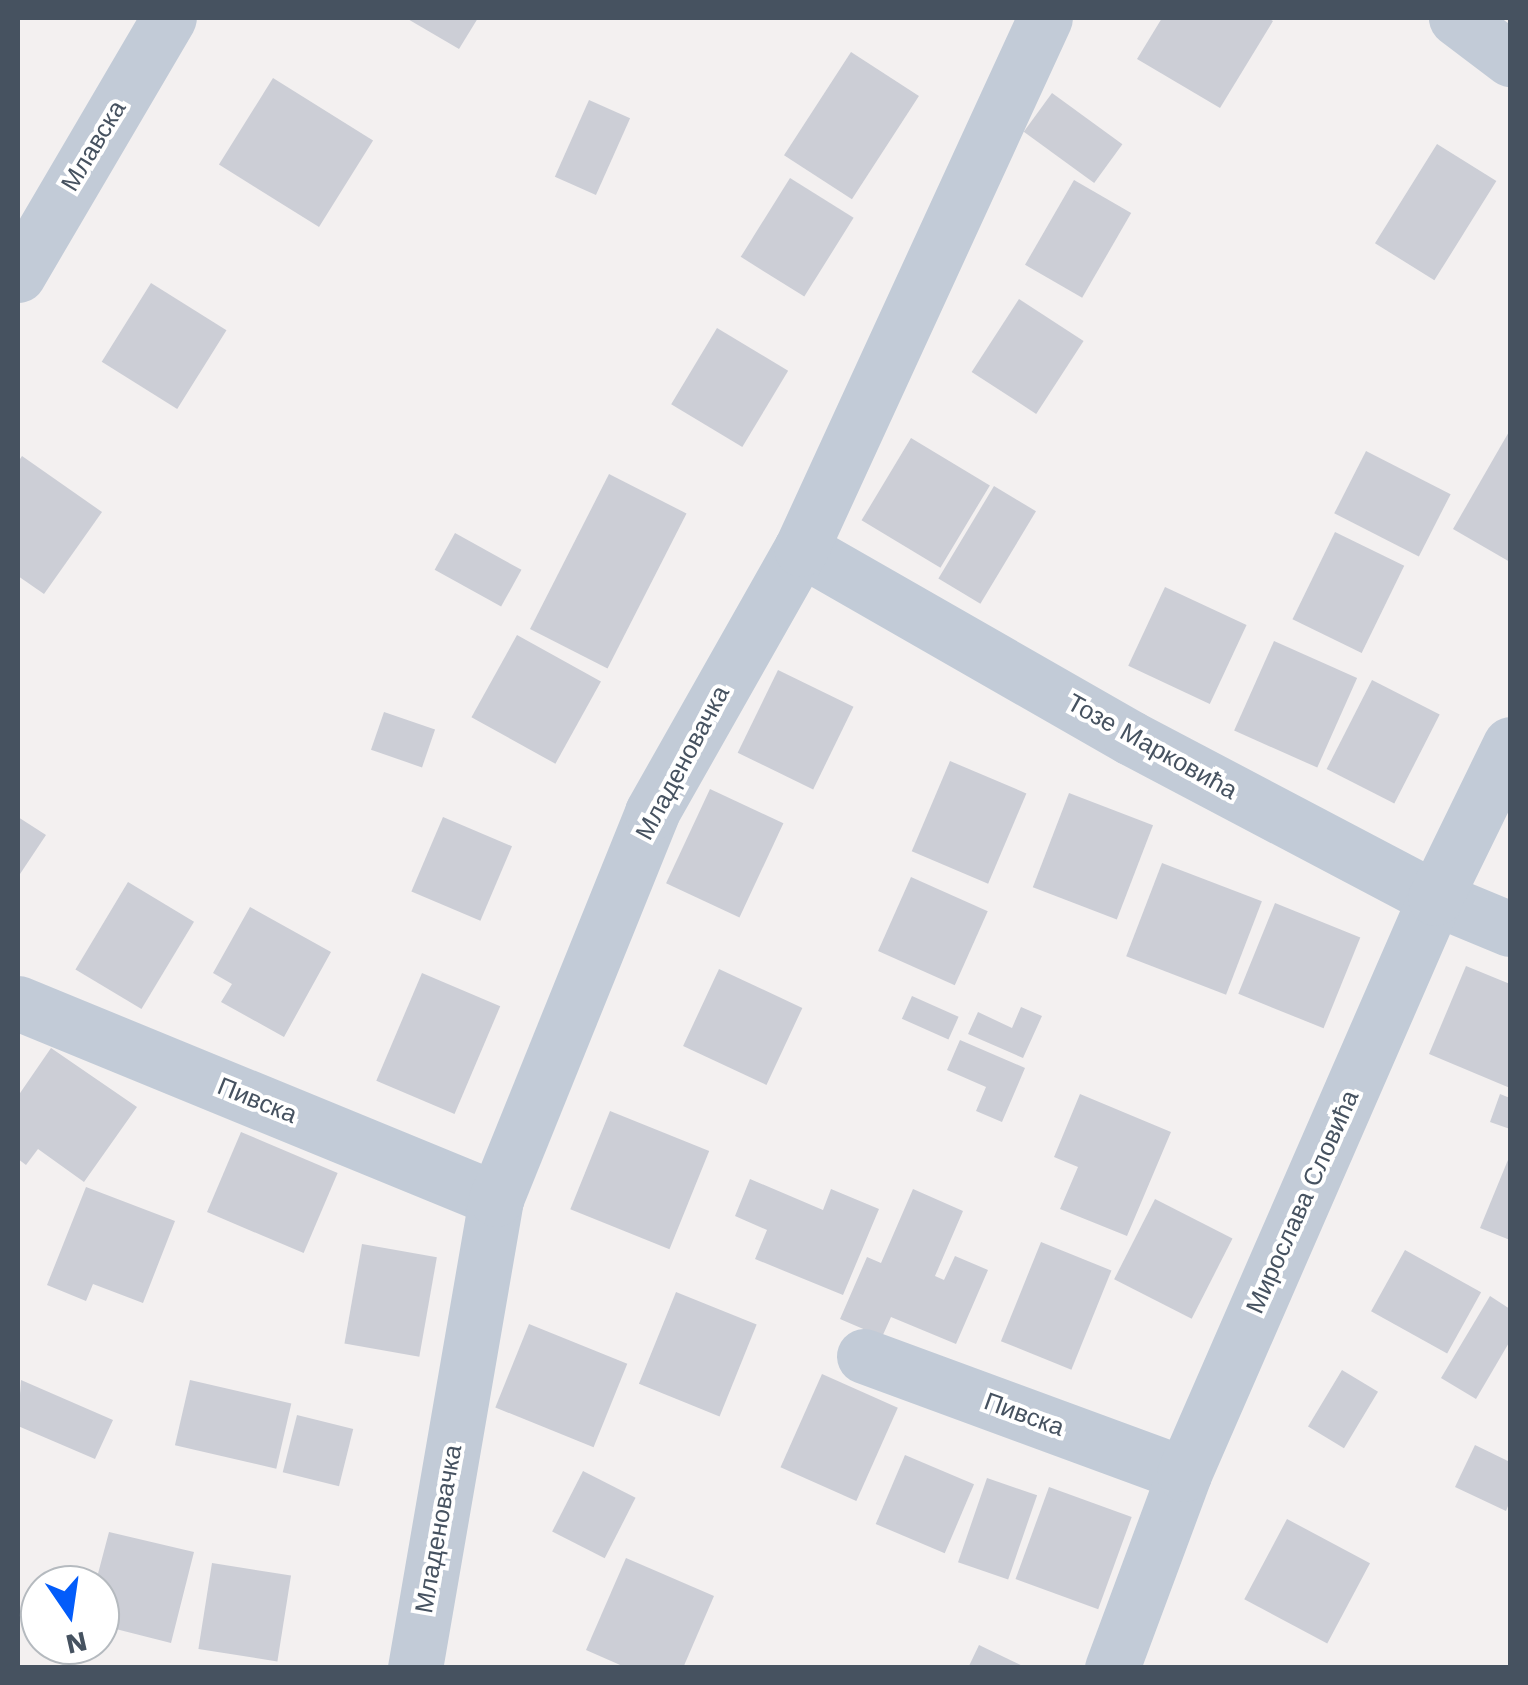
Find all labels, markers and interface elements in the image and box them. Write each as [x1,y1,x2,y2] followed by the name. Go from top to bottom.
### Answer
[55,95,133,197] street label: Млавска
[630,681,736,845] street label: Младеновачка
[1062,688,1242,806] street label: Тозе Марковића
[213,1072,301,1130] street label: Пивска
[1240,1086,1366,1318] street label: Мирослава Словића
[980,1387,1068,1443] street label: Пивска
[409,1443,469,1615] street label: Младеновачка
[20,1565,120,1665] north arrow
[63,1624,90,1661] text: N

